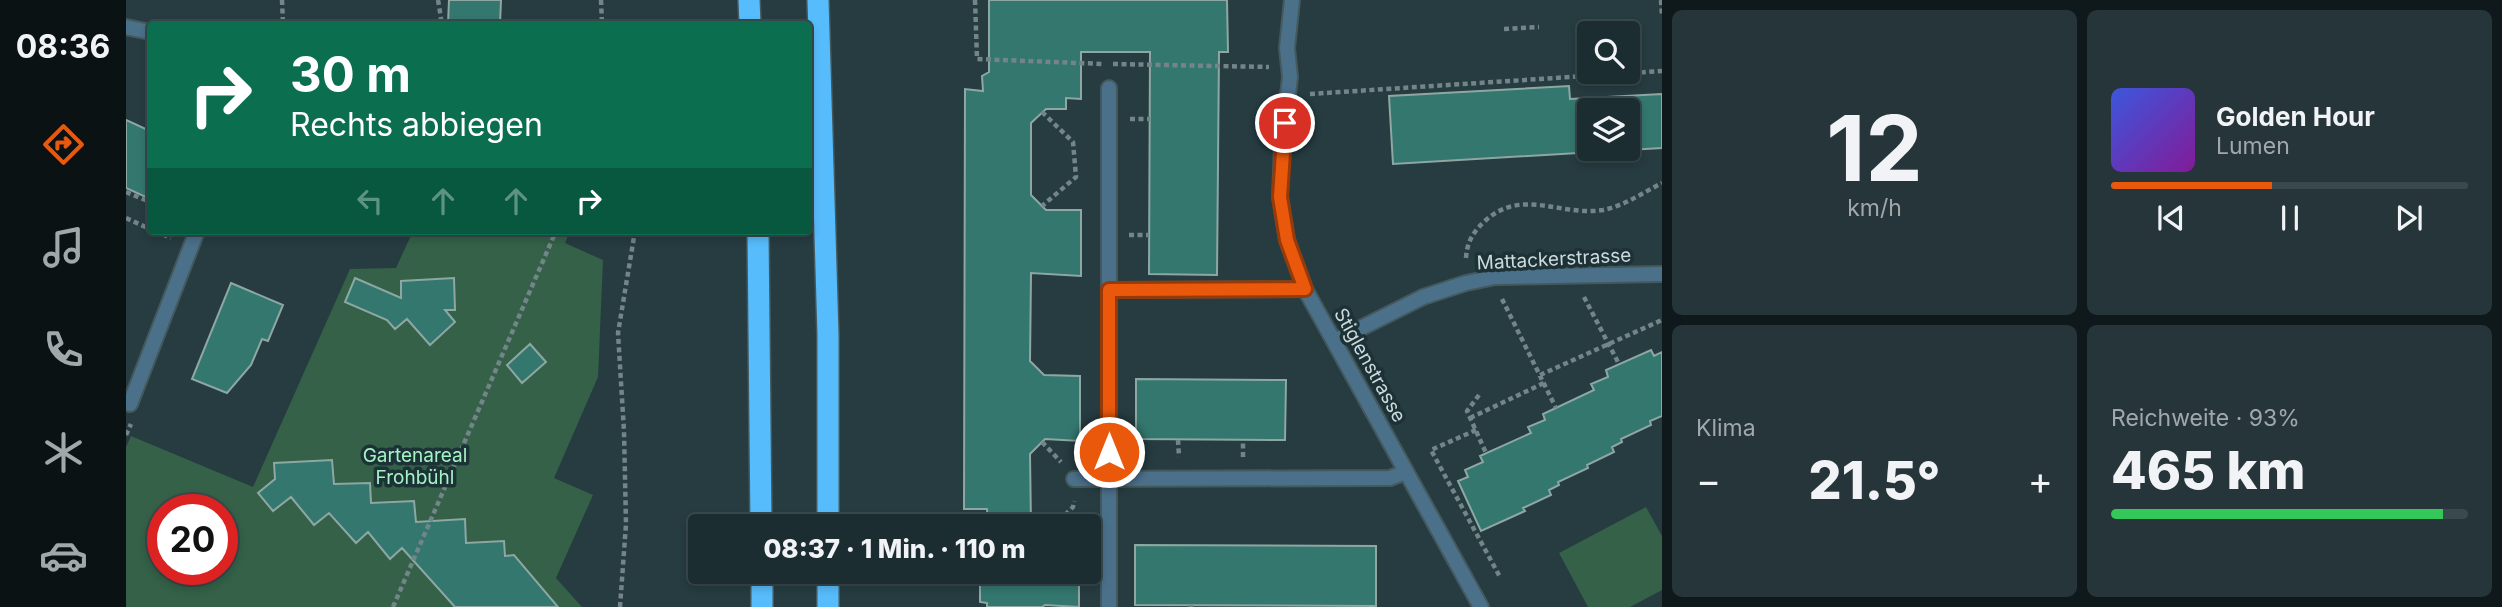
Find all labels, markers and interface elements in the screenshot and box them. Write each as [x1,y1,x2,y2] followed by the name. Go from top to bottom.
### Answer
[1577,21,1640,161] map controls
[1577,21,1640,84] button: search
[16,27,110,66] text: 08:36
[290,45,411,104] text: 30 m
[175,49,266,140] icon: right
[1255,93,1315,153] pin
[1826,93,1923,203] text: 12
[1577,98,1640,161] button: layers
[2216,101,2375,132] text: Golden Hour
[1266,104,1304,142] icon: arrive
[290,105,543,144] text: Rechts abbiegen
[39,120,88,169] icon: directions
[2216,132,2290,160] text: Lumen
[351,182,389,220] icon: left
[424,182,462,220] icon: ahead
[497,182,535,220] icon: ahead
[570,182,608,220] icon: right
[1847,194,1902,222] text: km/h
[2152,199,2190,237] icon: previous
[2271,199,2309,237] icon: pause
[2390,199,2428,237] icon: next
[39,223,88,272] icon: music
[1476,243,1632,275] street label: Mattackerstrasse
[1329,304,1411,426] street label: Stiglenstrasse
[39,325,88,374] icon: phone
[2111,404,2300,432] text: Reichweite · 93%
[1696,414,1756,442] text: Klima
[1072,415,1146,489] position arrow
[39,428,88,477] icon: climate
[2111,439,2306,502] text: 465 km
[363,444,467,489] park label: Gartenareal Frohbühl
[1809,449,1940,512] text: 21.5°
[1696,457,1721,503] text: −
[2028,457,2053,503] text: +
[147,494,238,585] speed limit sign: 20
[39,531,88,580] icon: car
[763,533,1026,564] text: 08:37 · 1 Min. · 110 m

